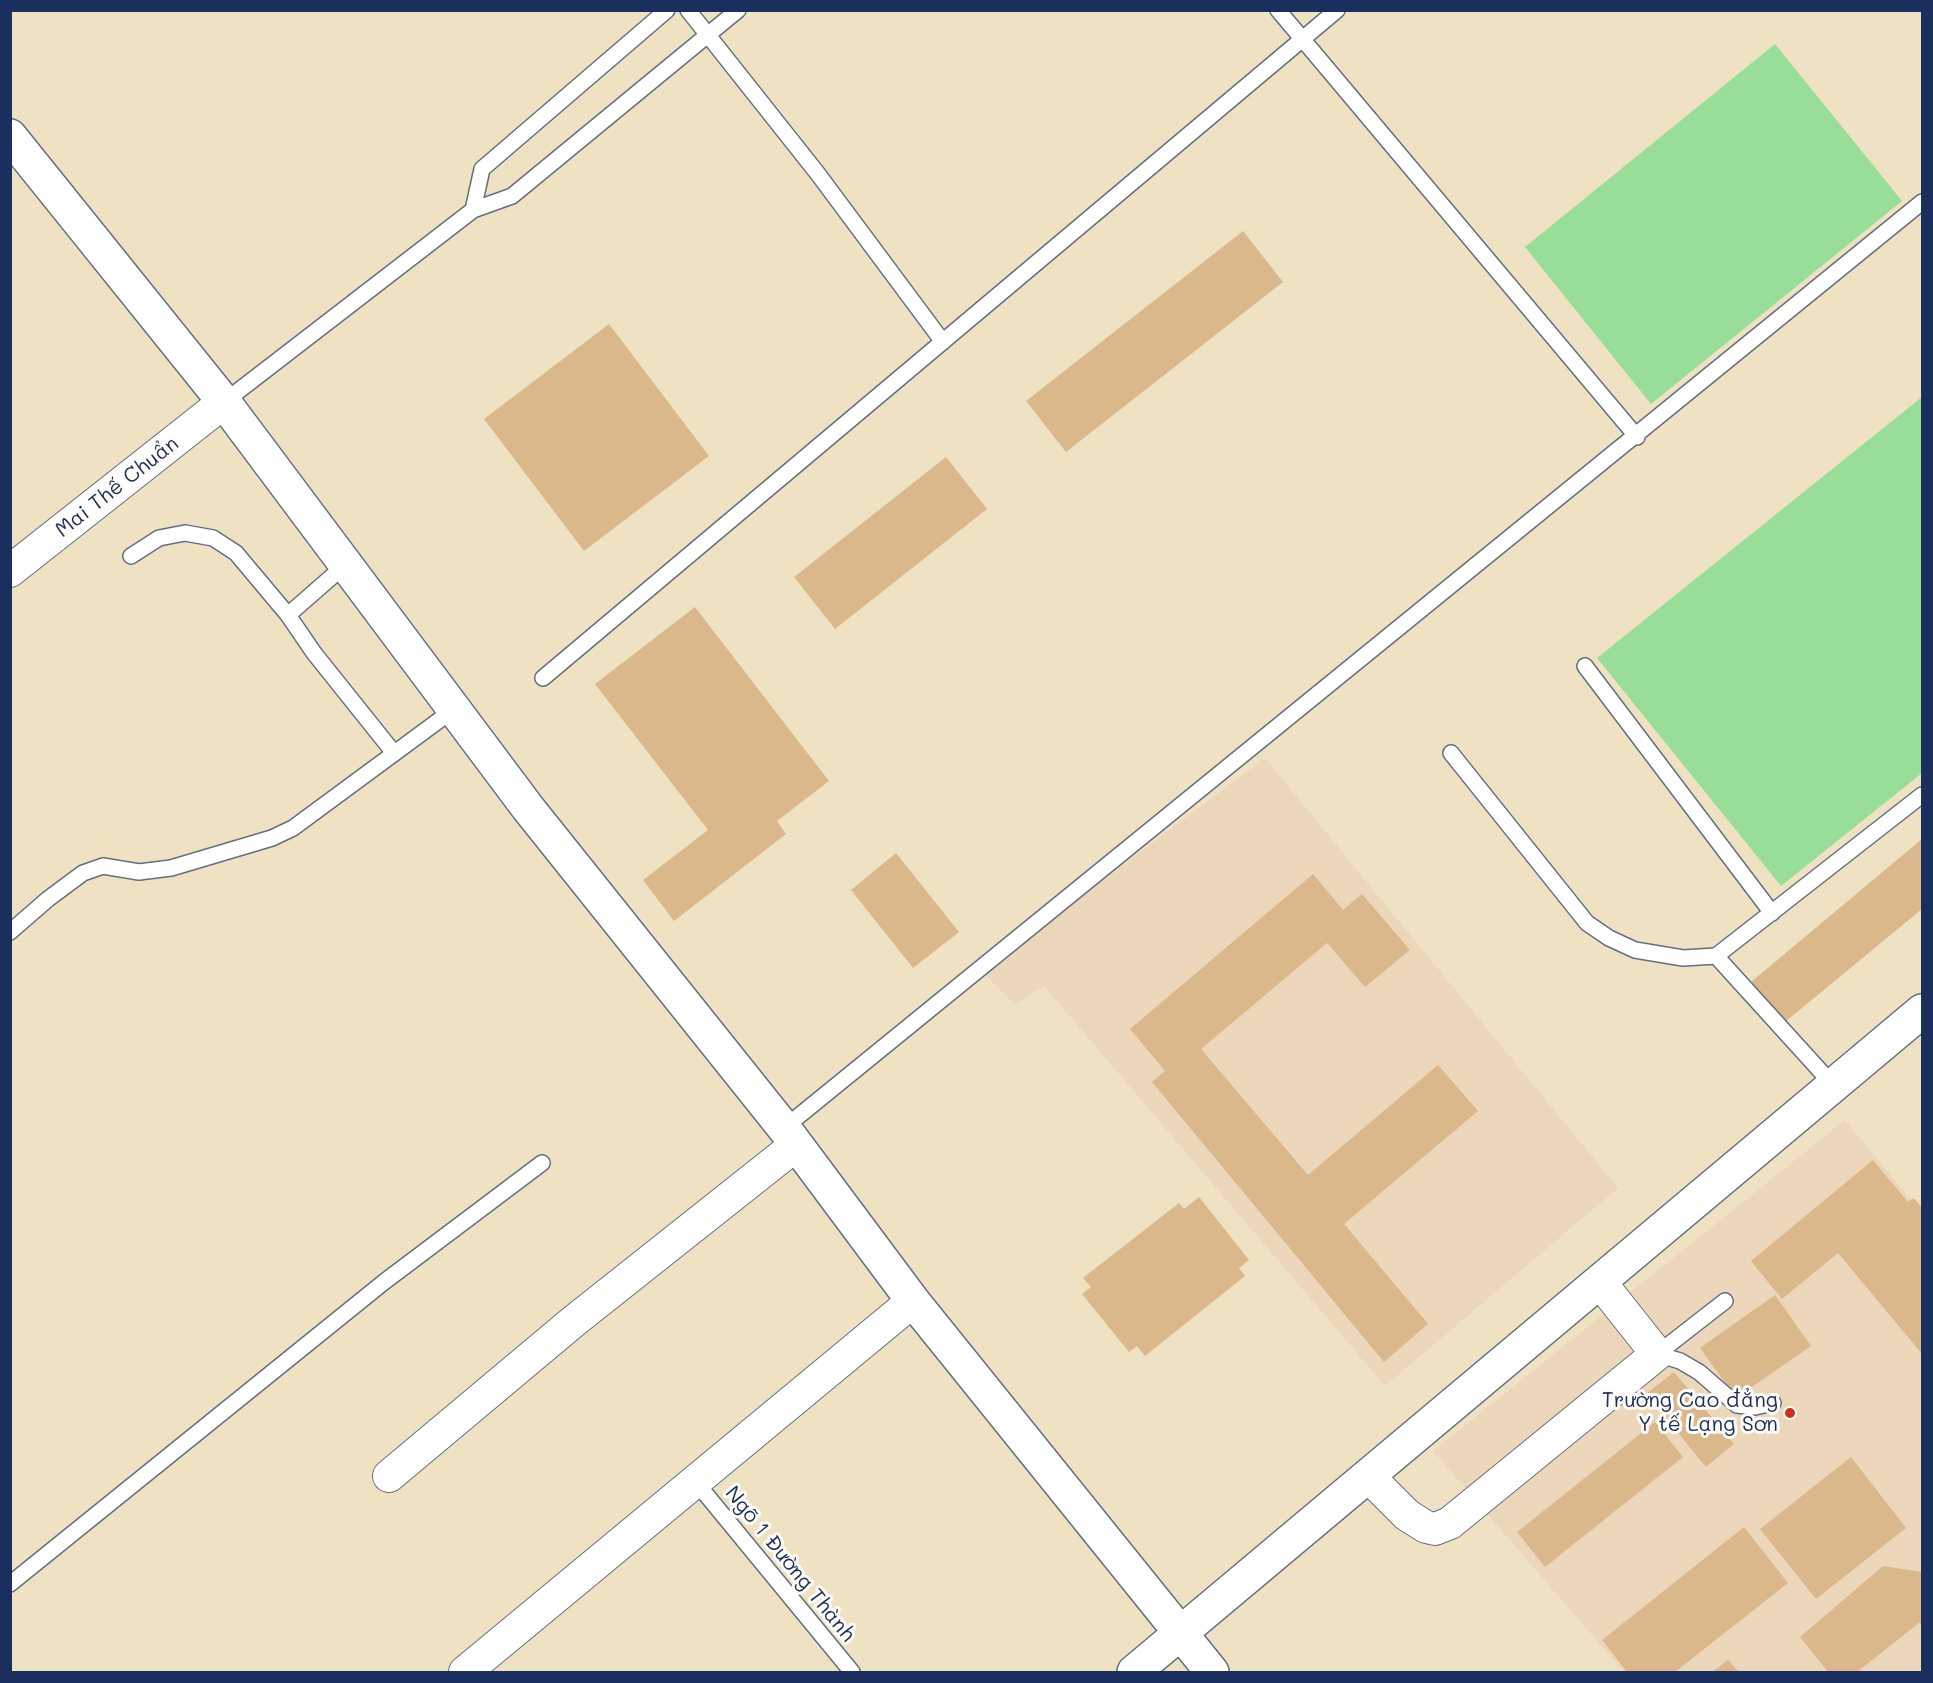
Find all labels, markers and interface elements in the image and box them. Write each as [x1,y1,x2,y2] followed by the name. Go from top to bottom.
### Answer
[50,431,184,543] street label: Mai Thế Chuẩn
[1602,1388,1778,1438] place label: Trường Cao đẳng Y tế Lạng Sơn
[1783,1406,1797,1420] marker: Trường Cao đẳng Y tế Lạng Sơn
[720,1481,860,1647] street label: Ngõ 1 Đường Thành

